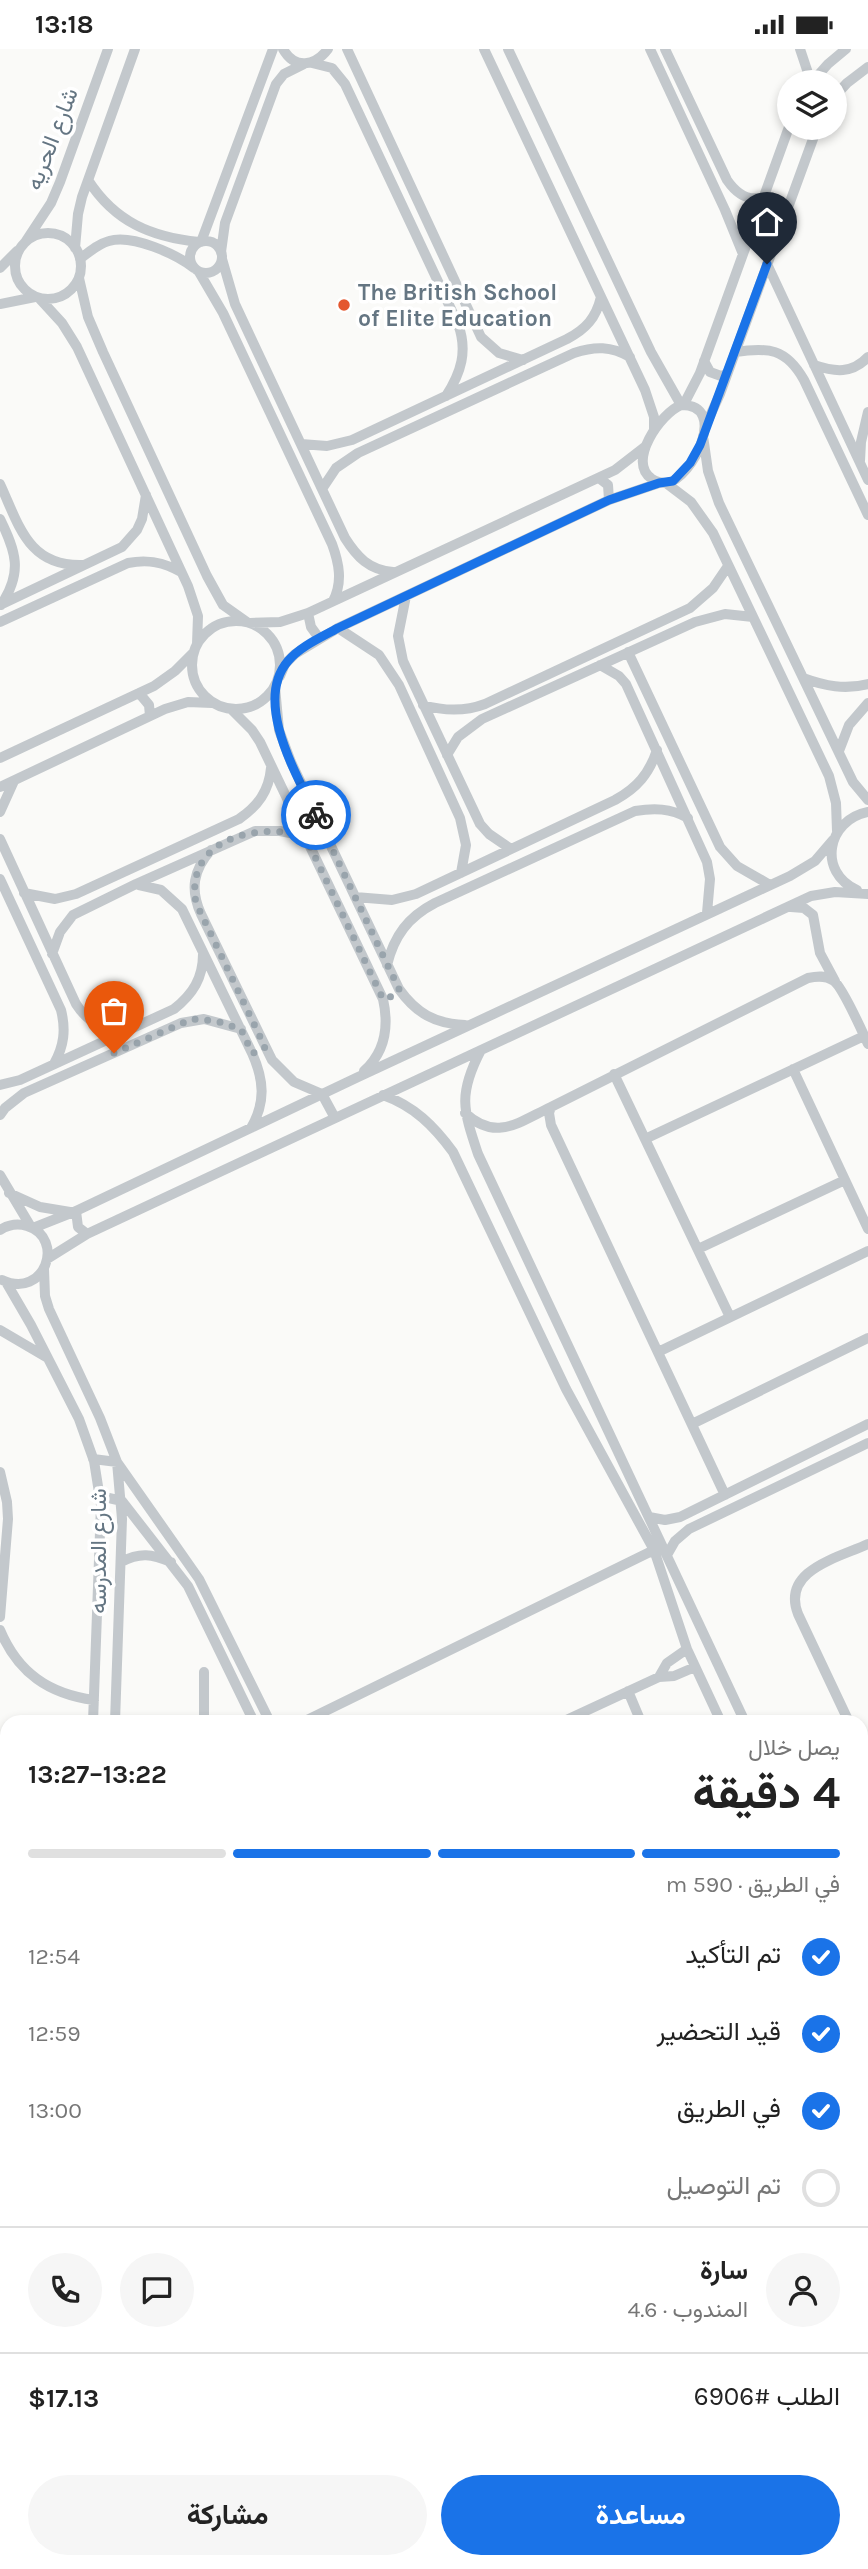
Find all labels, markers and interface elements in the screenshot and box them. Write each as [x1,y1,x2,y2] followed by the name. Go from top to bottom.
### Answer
[35,9,94,40] text: 13:18
[777,70,847,140] map controls
[777,70,847,140] button: layers
[20,84,86,195] street label: شارع الحريه
[737,192,797,264] pin
[748,203,786,241] icon: home
[358,279,557,332] place label: The British School of Elite Education
[336,297,352,313] marker: The British School of Elite Education
[281,780,351,850] courier
[297,796,335,834] icon: bike
[84,981,144,1053] pin
[95,992,133,1030] icon: bag
[85,1488,114,1614] street label: شارع المدرسه
[748,1734,840,1761] text: يصل خلال
[28,1759,167,1790] text: 13:22–13:27
[693,1766,840,1820] text: 4 دقيقة
[666,1871,840,1898] text: في الطريق · 590 m
[802,1938,840,1976] icon: check
[685,1939,781,1970] text: تم التأكيد
[28,1943,80,1970] text: 12:54
[802,2015,840,2053] icon: check
[656,2016,781,2047] text: قيد التحضير
[28,2020,81,2047] text: 12:59
[802,2092,840,2130] icon: check
[677,2093,781,2124] text: في الطريق
[28,2097,82,2124] text: 13:00
[666,2170,781,2201] text: تم التوصيل
[28,2253,102,2327] button: phone
[120,2253,194,2327] button: chat
[766,2253,840,2327] button: person
[700,2255,748,2286] text: سارة
[627,2296,748,2323] text: المندوب · 4.6
[694,2381,840,2412] text: الطلب #6906
[28,2383,99,2414] text: $17.13
[28,2475,427,2555] button: مشاركة
[441,2475,840,2555] button: مساعدة

